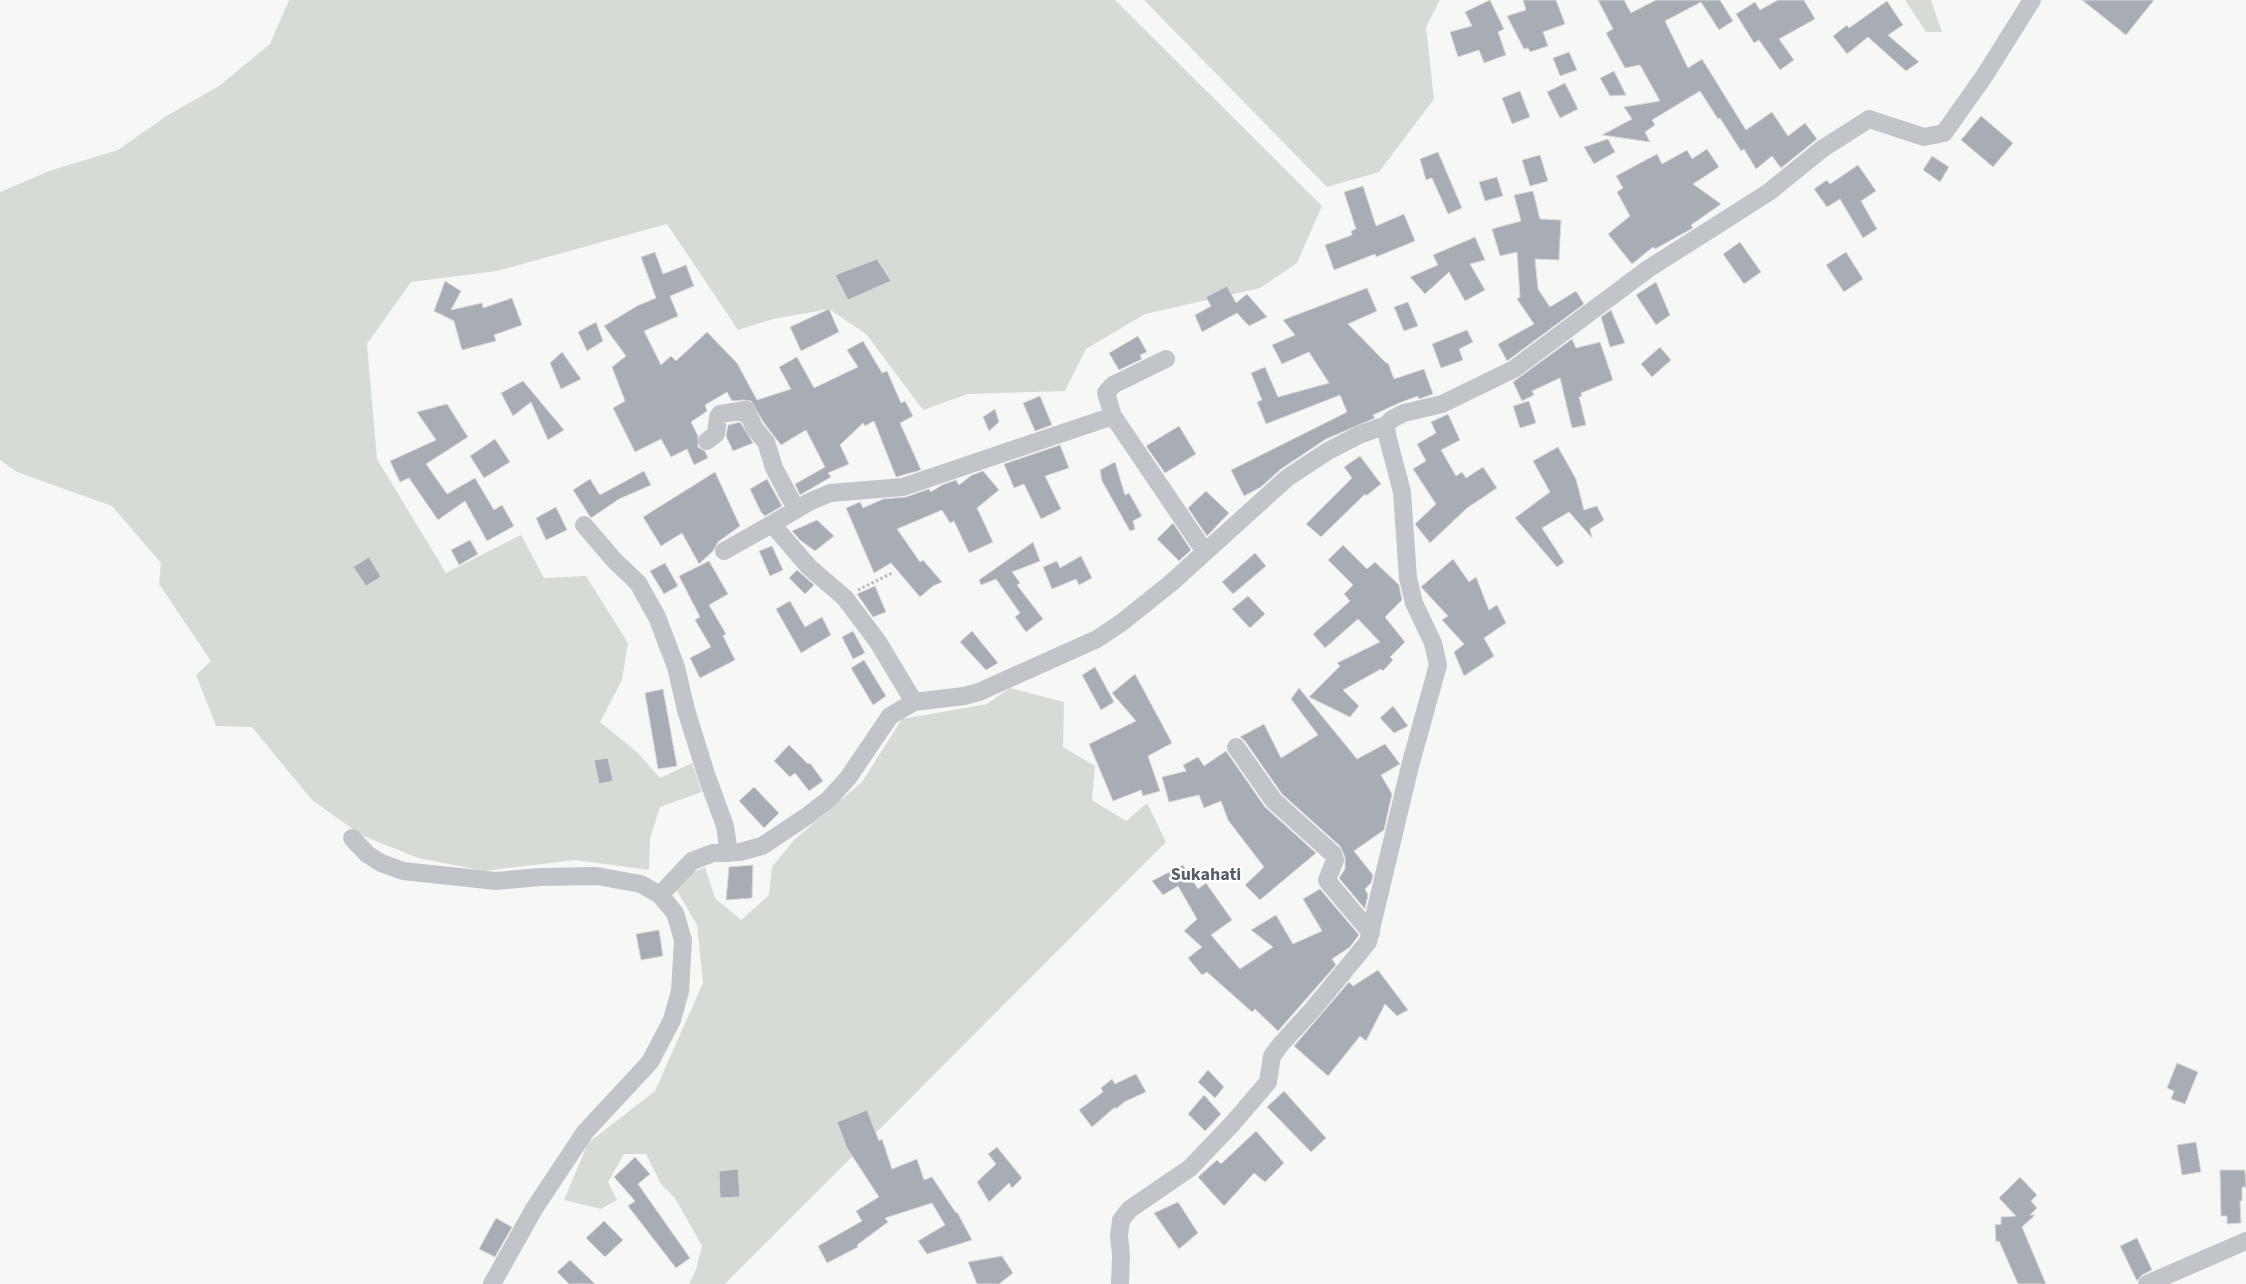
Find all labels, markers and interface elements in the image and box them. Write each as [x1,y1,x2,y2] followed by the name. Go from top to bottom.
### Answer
[1171,862,1241,887] district label: Sukahati

